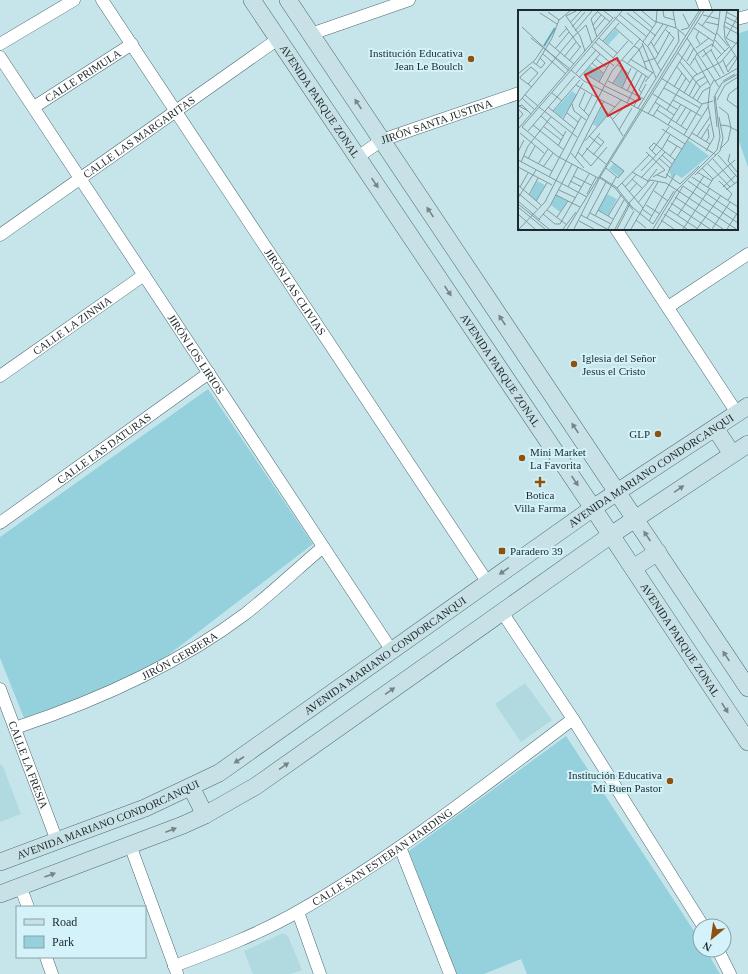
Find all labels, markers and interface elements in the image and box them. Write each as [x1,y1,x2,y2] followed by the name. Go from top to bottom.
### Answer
[518,10,738,230] inset map
[278,42,362,161] street label: AVENIDA PARQUE ZONAL
[43,47,123,104] street label: CALLE PRIMULA
[369,47,463,72] place label: Institución Educativa Jean Le Boulch
[466,54,476,64] marker: Institución Educativa Jean Le Boulch
[81,94,197,180] street label: CALLE LAS MARGARITAS
[379,97,494,146] street label: JIRÓN SANTA JUSTINA
[354,99,362,109] one-way arrow
[371,178,379,189] one-way arrow
[426,207,434,217] one-way arrow
[262,246,328,337] street label: JIRÓN LAS CLIVIAS
[444,286,452,297] one-way arrow
[31,294,114,357] street label: CALLE LA ZINNIA
[458,311,543,430] street label: AVENIDA PARQUE ZONAL
[165,312,227,396] street label: JIRÓN LOS LIRIOS
[498,315,506,325] one-way arrow
[582,352,656,377] place label: Iglesia del Señor Jesus el Cristo
[569,359,579,369] marker: Iglesia del Señor Jesus el Cristo
[55,411,153,486] street label: CALLE LAS DATURAS
[566,411,736,530] street label: AVENIDA MARIANO CONDORCANQUI
[571,423,579,433] one-way arrow
[629,428,650,440] place label: GLP
[653,429,663,439] marker: GLP
[530,446,586,471] place label: Mini Market La Favorita
[517,453,527,463] marker: Mini Market La Favorita
[571,475,579,486] one-way arrow
[535,477,545,487] marker: Botica Villa Farma
[674,486,685,493] one-way arrow
[514,489,566,514] place label: Botica Villa Farma
[643,530,650,542] one-way arrow
[510,545,563,557] place label: Paradero 39
[497,546,507,556] marker: Paradero 39
[499,567,510,575] one-way arrow
[638,581,723,699] street label: AVENIDA PARQUE ZONAL
[302,594,468,717] street label: AVENIDA MARIANO CONDORCANQUI
[140,629,220,682] street label: JIRÓN GERBERA
[723,650,730,661] one-way arrow
[385,687,396,695] one-way arrow
[721,702,729,713] one-way arrow
[6,719,50,811] street label: CALLE LA FRESIA
[233,756,244,764] one-way arrow
[279,762,290,770] one-way arrow
[568,769,662,794] place label: Institución Educativa Mi Buen Pastor
[665,776,675,786] marker: Institución Educativa Mi Buen Pastor
[15,777,201,861] street label: AVENIDA MARIANO CONDORCANQUI
[310,806,455,908] street label: CALLE SAN ESTEBAN HARDING
[166,826,178,832] one-way arrow
[44,872,56,878] one-way arrow
[16,906,146,958] legend
[52,915,77,929] text: Road
[692,918,732,958] north arrow
[52,935,74,949] text: Park
[701,940,714,954] text: N

